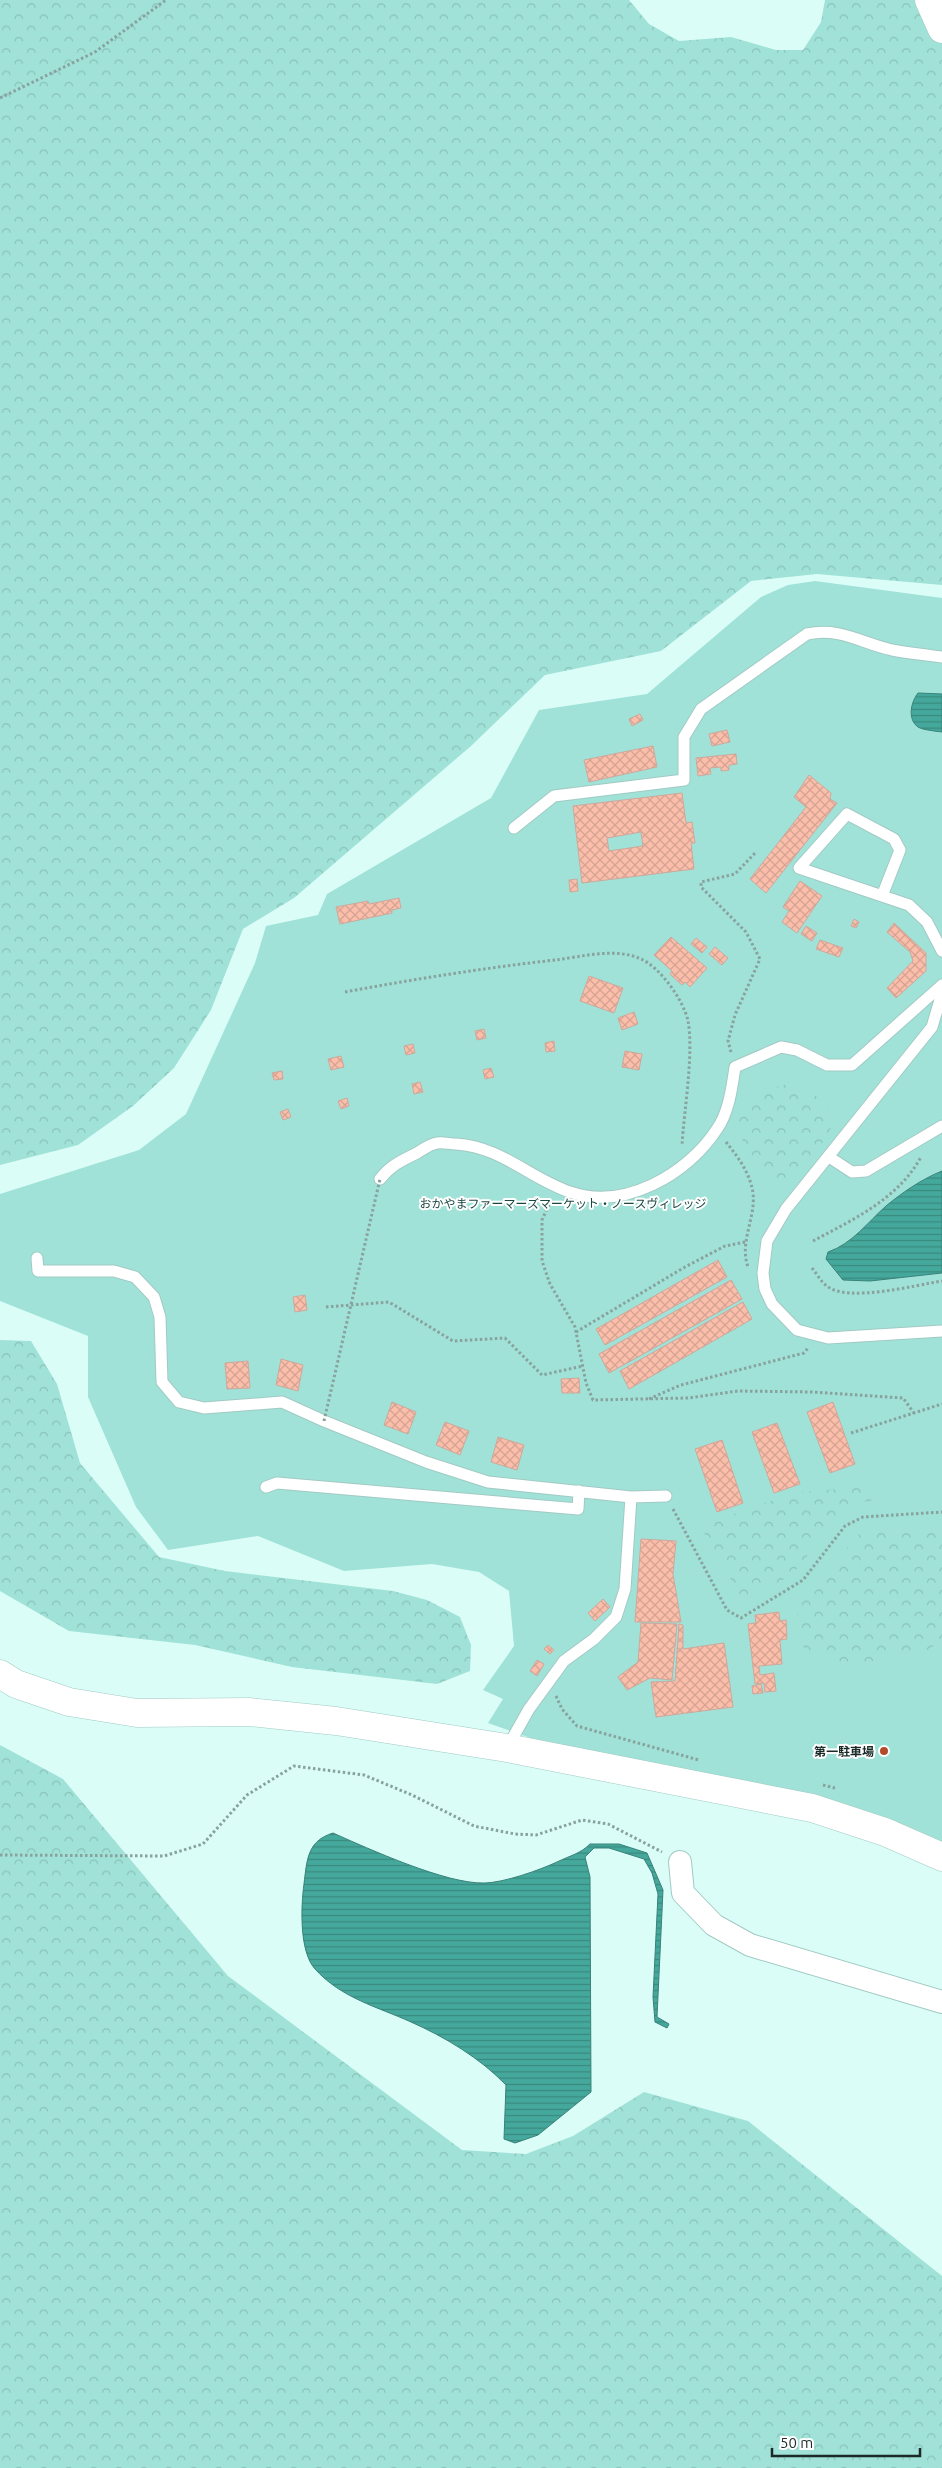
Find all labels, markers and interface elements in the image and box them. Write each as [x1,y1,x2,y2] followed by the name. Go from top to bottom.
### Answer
[420,1197,706,1210] park label: おかやまファーマーズマーケット・ノースヴィレッジ
[814,1745,874,1758] place label: 第一駐車場
[878,1745,890,1757] marker: 第一駐車場
[772,2426,920,2458] scale bar
[780,2434,813,2451] text: 50 m

